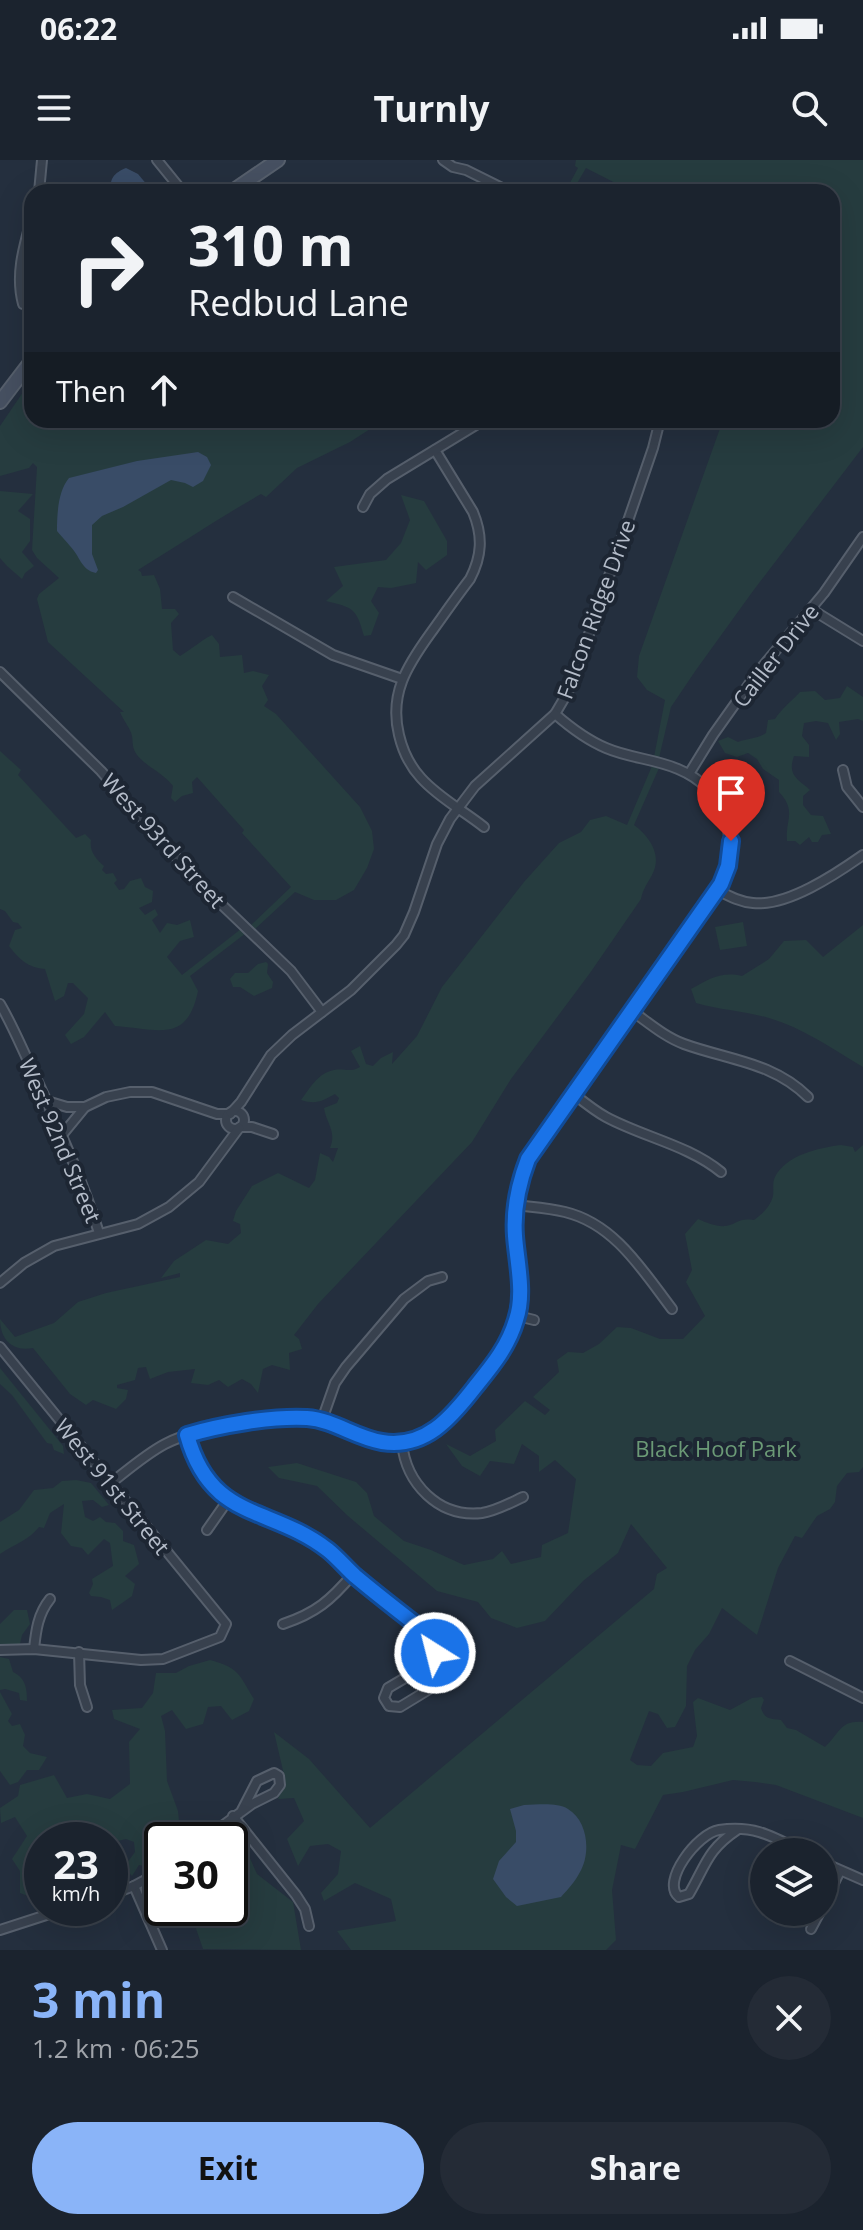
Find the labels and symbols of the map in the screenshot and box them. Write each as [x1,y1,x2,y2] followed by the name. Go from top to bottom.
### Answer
[549,515,641,703] street label: Falcon Ridge Drive
[725,597,825,713] street label: Cailler Drive
[697,759,765,841] pin
[95,766,233,914] street label: West 93rd Street
[13,1053,109,1227] street label: West 92nd Street
[49,1412,177,1561] street label: West 91st Street
[635,1433,797,1463] park label: Black Hoof Park
[393,1611,477,1695] position arrow
[144,1822,248,1926] speed limit sign: 30

